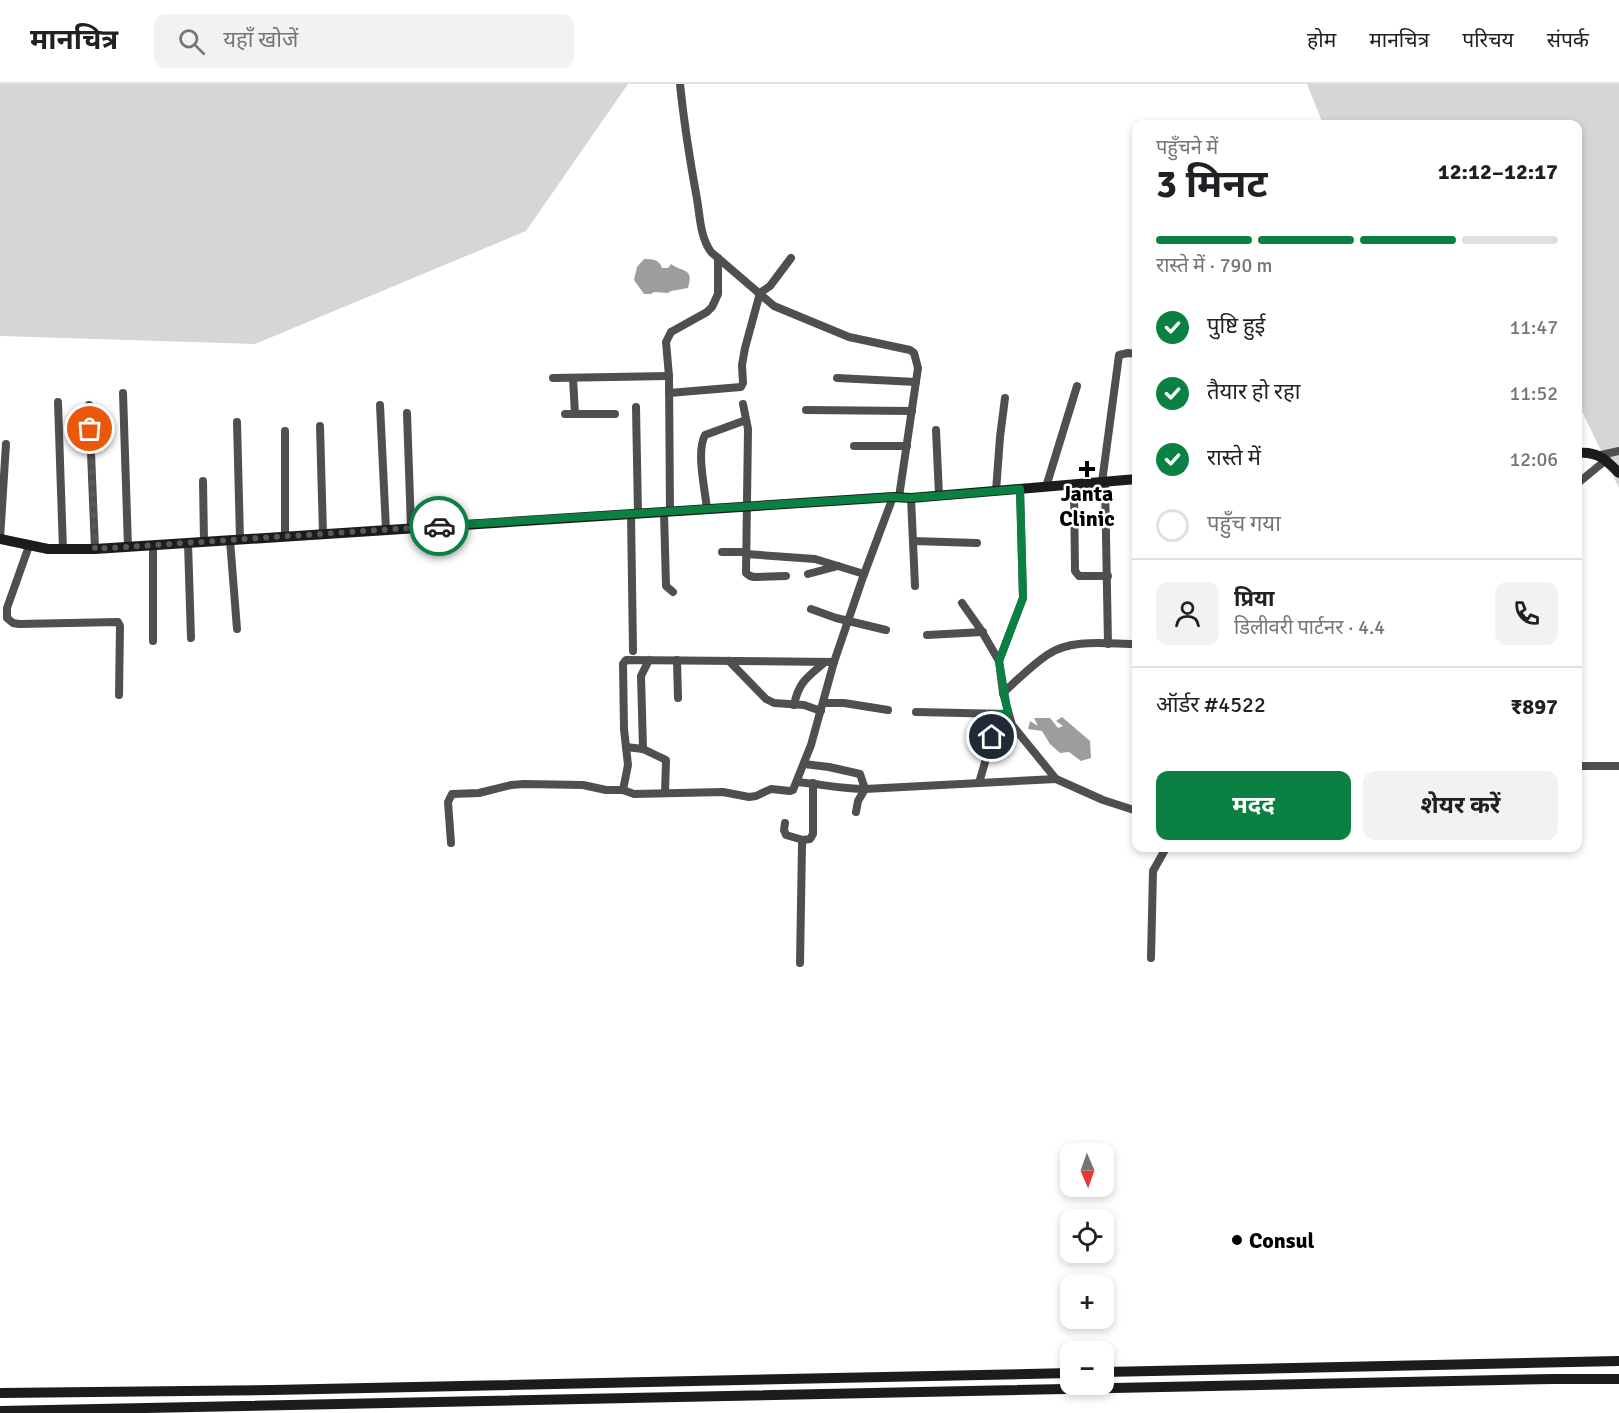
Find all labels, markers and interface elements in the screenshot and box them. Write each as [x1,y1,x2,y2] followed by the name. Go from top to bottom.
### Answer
[154,14,574,68] search box
[30,23,118,57] text: मानचित्र
[175,25,208,58] icon: search
[223,26,298,53] text: यहाँ खोजें
[1307,27,1336,53] text: होम
[1369,27,1429,53] text: मानचित्र
[1462,27,1514,53] text: परिचय
[1547,27,1589,53] text: संपर्क
[1156,135,1218,160] text: पहुँचने में
[1438,158,1558,185] text: 12:12–12:17
[1156,160,1268,208] text: 3 मिनट
[1156,253,1273,278] text: रास्ते में · 790 m
[1156,311,1189,344] icon: check
[1207,312,1265,339] text: पुष्टि हुई
[1509,315,1558,340] text: 11:47
[1156,377,1189,410] icon: check
[1207,378,1300,405] text: तैयार हो रहा
[1509,381,1558,406] text: 11:52
[64,403,115,454] pin
[73,412,106,445] icon: bag
[1156,443,1189,476] icon: check
[1207,444,1261,471] text: रास्ते में
[1509,447,1558,472] text: 12:06
[1078,460,1096,478] marker: Janta Clinic
[1059,480,1115,532] place label: Janta Clinic
[409,496,469,556] courier
[423,510,456,543] icon: car
[1207,510,1281,537] text: पहुँच गया
[1156,582,1219,645] button: person
[1495,582,1558,645] button: phone
[1234,585,1274,612] text: प्रिया
[1234,615,1385,640] text: डिलीवरी पार्टनर · 4.4
[1156,691,1266,718] text: ऑर्डर #4522
[1510,693,1558,720] text: ₹897
[966,711,1017,762] pin
[975,720,1008,753] icon: home
[1156,771,1351,840] button: मदद
[1363,771,1558,840] button: शेयर करें
[1060,1143,1114,1197] north arrow
[1060,1143,1114,1395] map controls
[1060,1209,1114,1263] button: locate
[1249,1227,1315,1254] place label: Consul
[1230,1233,1244,1247] marker: Consul
[1060,1275,1114,1329] button: +
[1060,1341,1114,1395] button: −

